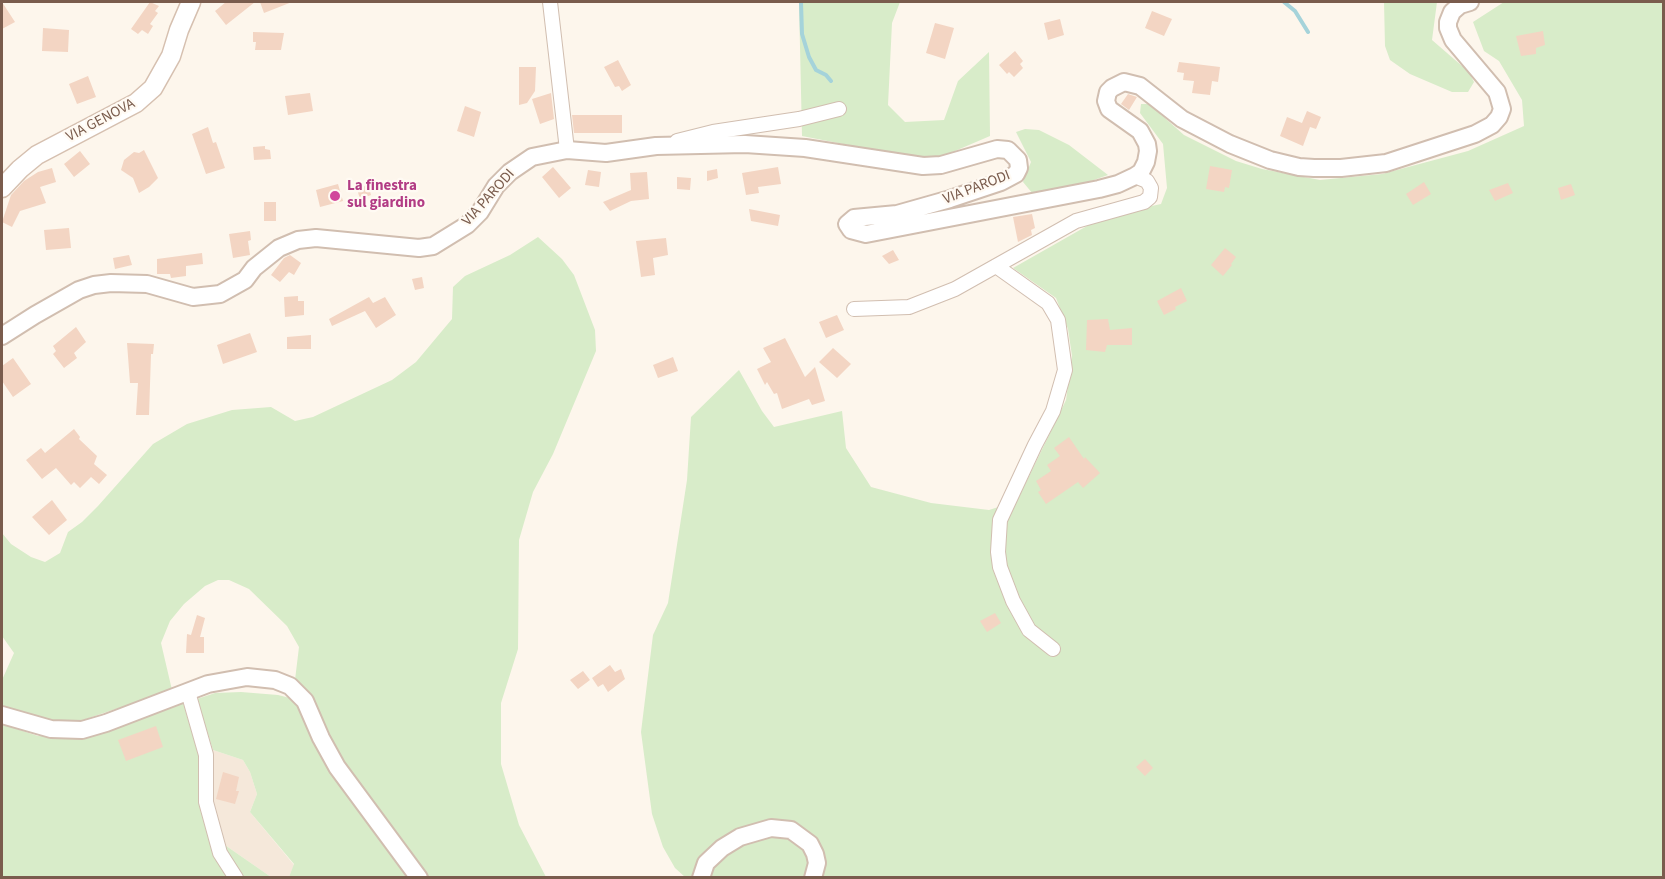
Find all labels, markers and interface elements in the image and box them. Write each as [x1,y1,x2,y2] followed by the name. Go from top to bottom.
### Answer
[64,95,138,147] street label: VIA GENOVA
[459,166,519,230] street label: VIA PARODI
[941,167,1013,209] street label: VIA PARODI
[347,178,425,213] place label: La finestra sul giardino
[328,189,342,203] marker: La finestra sul giardino

